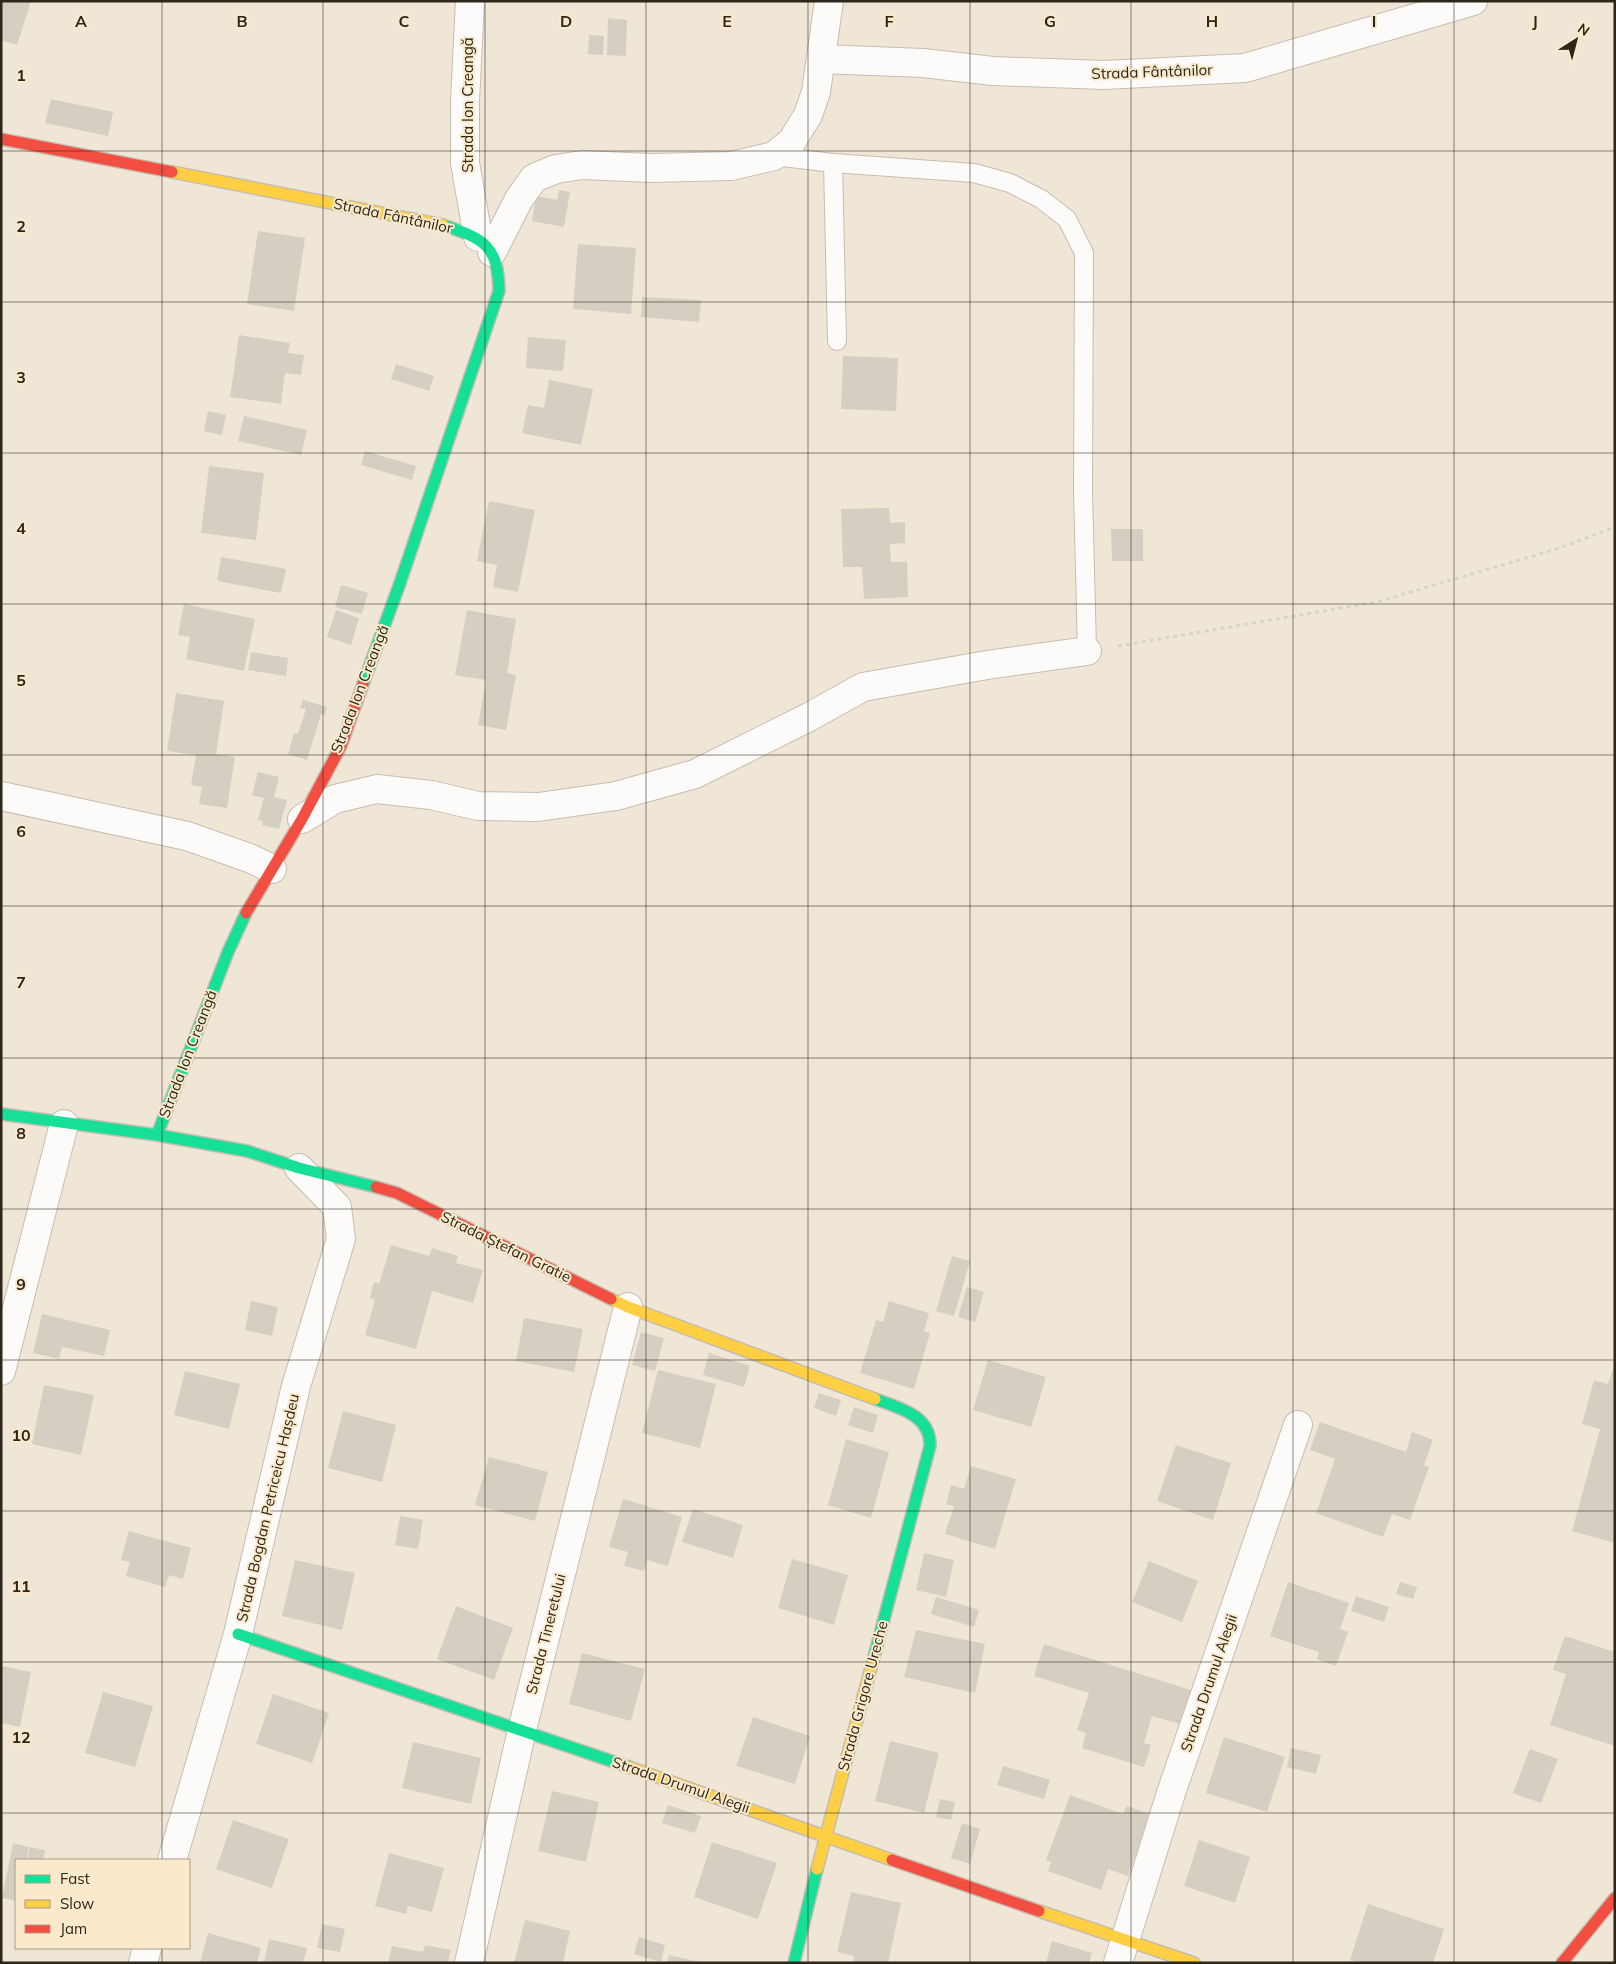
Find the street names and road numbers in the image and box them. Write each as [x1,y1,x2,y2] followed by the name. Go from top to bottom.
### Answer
[458,37,477,173] street label: Strada Ion Creangă
[1091,60,1213,83] street label: Strada Fântânilor
[332,194,455,238] street label: Strada Fântânilor
[326,622,393,756] street label: Strada Ion Creangă
[154,987,221,1121] street label: Strada Ion Creangă
[438,1207,574,1286] street label: Strada Ștefan Gratie
[232,1392,303,1624] street label: Strada Bogdan Petriceicu Hașdeu
[521,1572,570,1696] street label: Strada Tineretului
[1176,1611,1241,1754] street label: Strada Drumul Alegii
[833,1619,892,1773] street label: Strada Grigore Ureche
[610,1752,753,1817] street label: Strada Drumul Alegii

